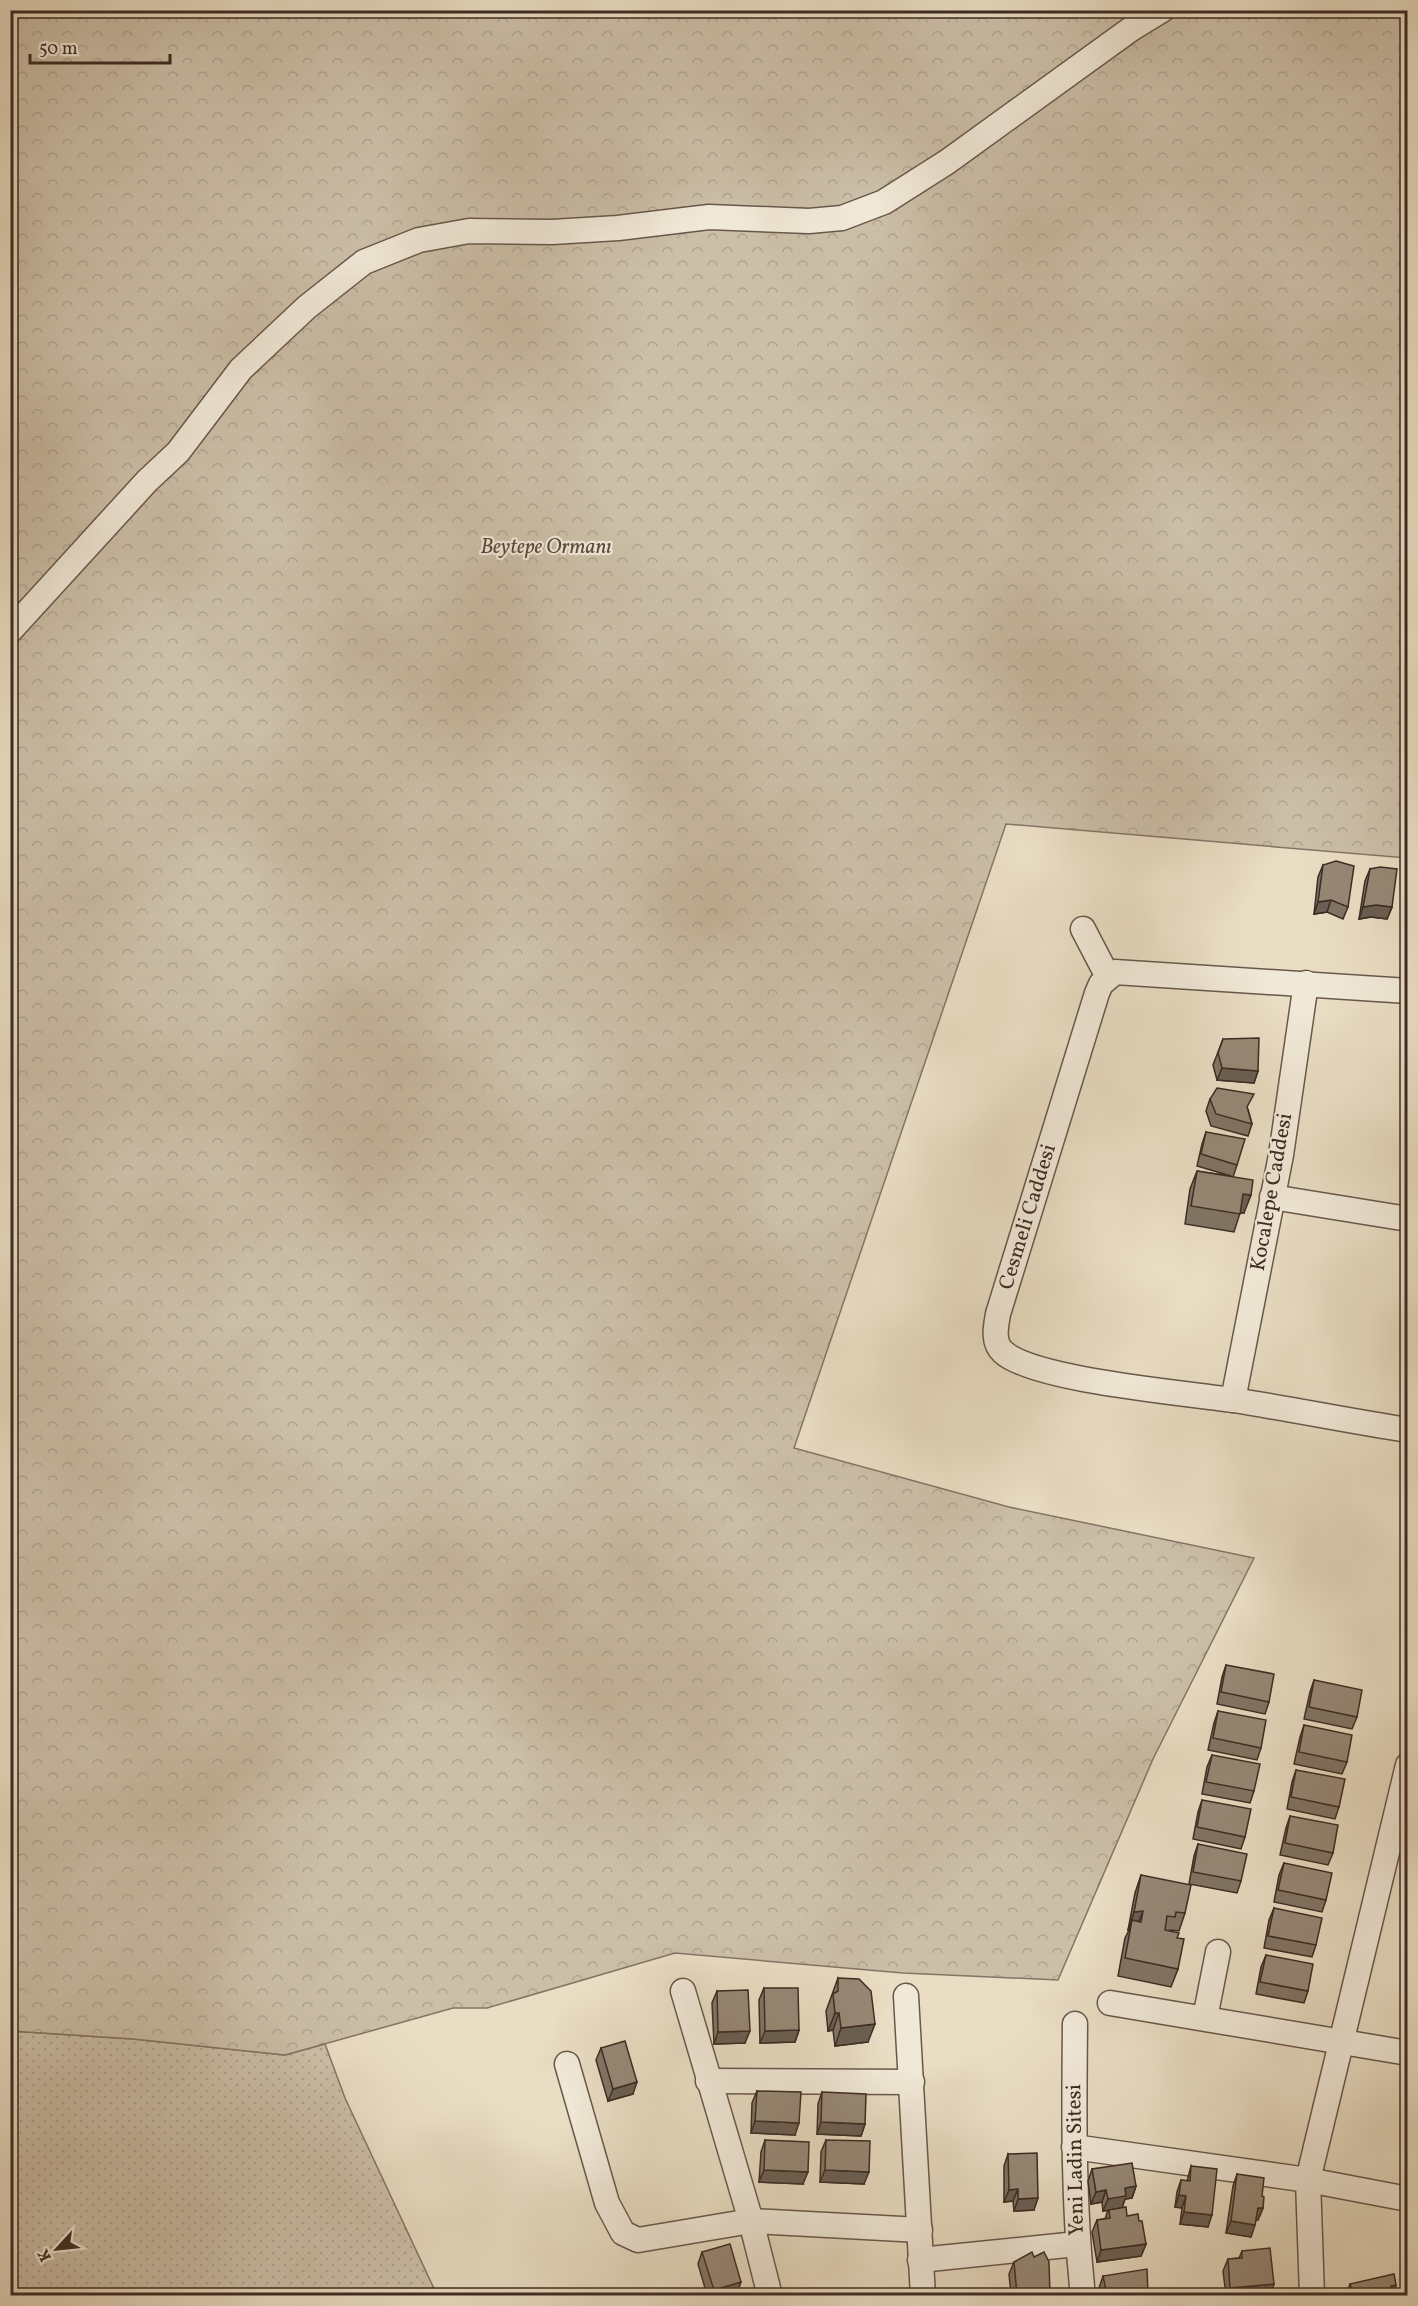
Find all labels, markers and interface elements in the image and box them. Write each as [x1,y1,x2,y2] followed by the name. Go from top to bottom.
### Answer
[30,27,170,65] scale bar
[39,37,78,62] text: 50 m
[480,533,612,562] park label: Beytepe Ormanı
[1244,1111,1300,1273] street label: Kocalepe Caddesi
[992,1140,1064,1294] street label: Cesmeli Caddesi
[1060,2084,1092,2236] street label: Yeni Ladin Sitesi
[27,2219,87,2279] north arrow
[33,2244,58,2265] text: K

